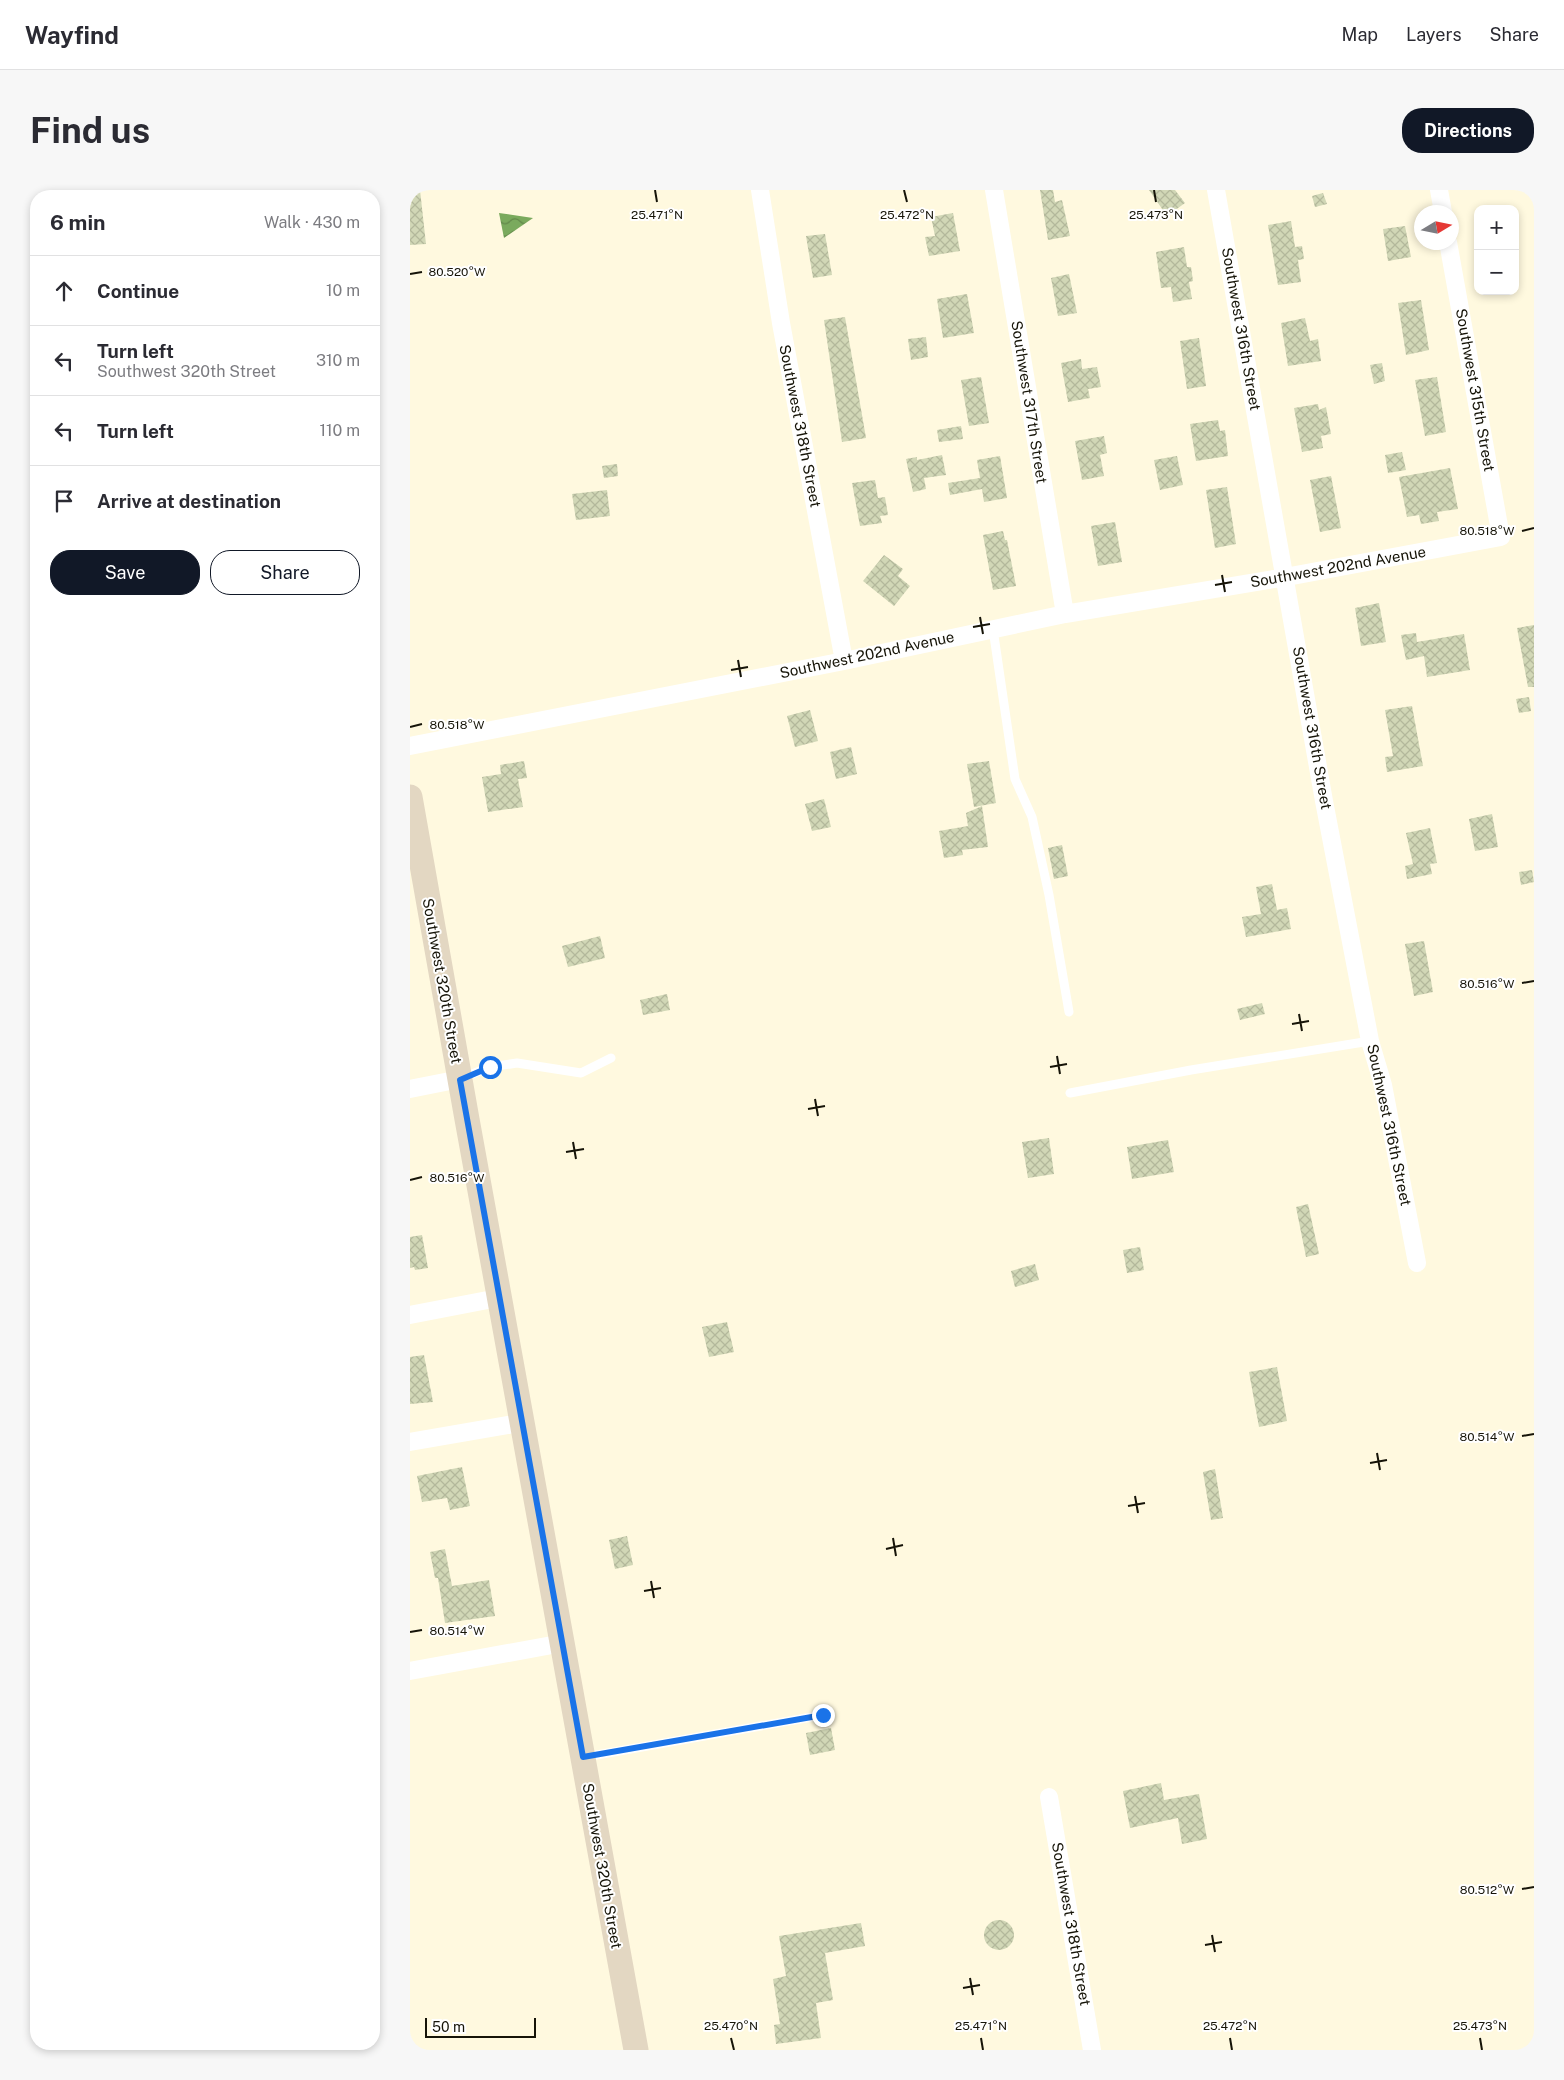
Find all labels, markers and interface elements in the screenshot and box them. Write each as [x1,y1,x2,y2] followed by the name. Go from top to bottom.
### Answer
[25,21,119,49] text: Wayfind
[1342,24,1378,45] text: Map
[1406,24,1462,45] text: Layers
[1490,24,1539,45] text: Share
[1402,108,1534,153] button: Directions
[30,110,150,151] text: Find us
[1414,205,1459,250] north arrow
[1474,205,1519,295] map controls
[1474,205,1519,250] button: +
[631,208,683,222] text: 25.471°N
[880,208,934,222] text: 25.472°N
[1129,208,1183,222] text: 25.473°N
[50,210,106,235] text: 6 min
[264,213,360,232] text: Walk · 430 m
[1219,246,1264,412] street label: Southwest 316th Street
[1474,250,1519,295] button: −
[429,265,486,279] text: 80.520°W
[50,277,78,305] icon: ahead
[97,280,179,302] text: Continue
[326,281,360,300] text: 10 m
[1453,307,1498,473] street label: Southwest 315th Street
[1008,319,1051,485] street label: Southwest 317th Street
[97,340,174,362] text: Turn left
[776,343,825,509] street label: Southwest 318th Street
[50,347,78,375] icon: left
[316,351,360,370] text: 310 m
[97,362,276,381] text: Southwest 320th Street
[50,417,78,445] icon: left
[97,420,174,442] text: Turn left
[319,421,360,440] text: 110 m
[50,487,78,515] icon: arrive
[97,490,281,512] text: Arrive at destination
[1459,524,1515,538] text: 80.518°W
[1249,543,1427,590] street label: Southwest 202nd Avenue
[50,550,200,595] button: Save
[210,550,360,595] button: Share
[778,628,956,681] street label: Southwest 202nd Avenue
[1290,645,1335,811] street label: Southwest 316th Street
[429,718,485,732] text: 80.518°W
[420,897,465,1065] street label: Southwest 320th Street
[1460,977,1515,991] text: 80.516°W
[1364,1042,1415,1208] street label: Southwest 316th Street
[479,1056,502,1079] route start
[430,1171,485,1185] text: 80.516°W
[1460,1430,1515,1444] text: 80.514°W
[430,1624,485,1638] text: 80.514°W
[812,1704,835,1727] route end
[580,1782,625,1950] street label: Southwest 320th Street
[1049,1841,1094,2007] street label: Southwest 318th Street
[1460,1883,1515,1897] text: 80.512°W
[425,2015,536,2038] scale bar
[432,2019,465,2035] text: 50 m
[704,2019,758,2033] text: 25.470°N
[955,2019,1007,2033] text: 25.471°N
[1203,2019,1257,2033] text: 25.472°N
[1453,2019,1507,2033] text: 25.473°N

